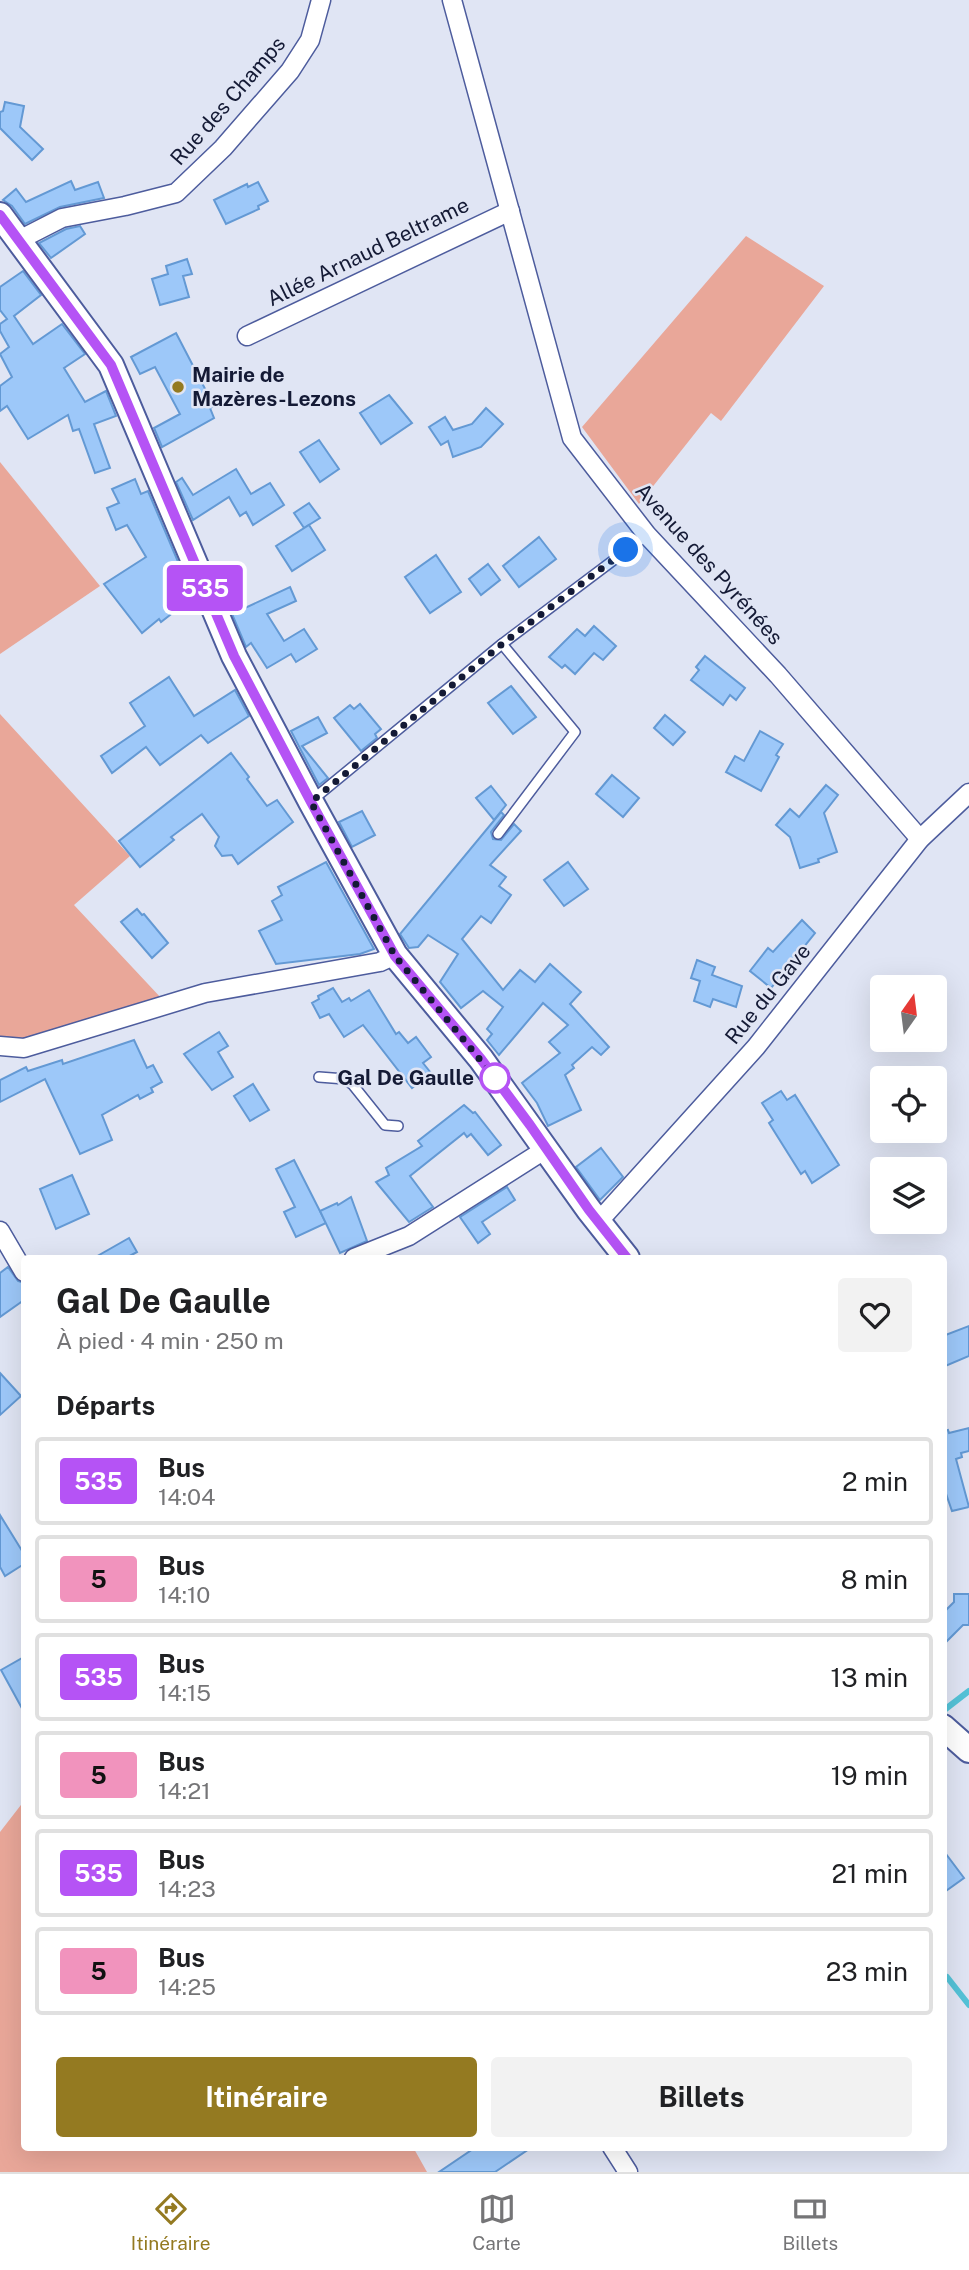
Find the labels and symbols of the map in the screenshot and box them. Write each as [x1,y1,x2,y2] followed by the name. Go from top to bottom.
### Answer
[165,31,290,170] street label: Rue des Champs
[263,192,473,311] street label: Allée Arnaud Beltrame
[192,362,356,411] place label: Mairie de Mazères-Lezons
[170,379,186,395] marker: Mairie de Mazères-Lezons
[630,478,788,649] street label: Avenue des Pyrénées
[608,532,643,567] your location
[165,565,245,611] line badge: 535
[720,939,816,1049] street label: Rue du Gave
[870,975,947,1052] north arrow
[480,1063,510,1093] marker: Gal De Gaulle
[337,1065,474,1090] place label: Gal De Gaulle

